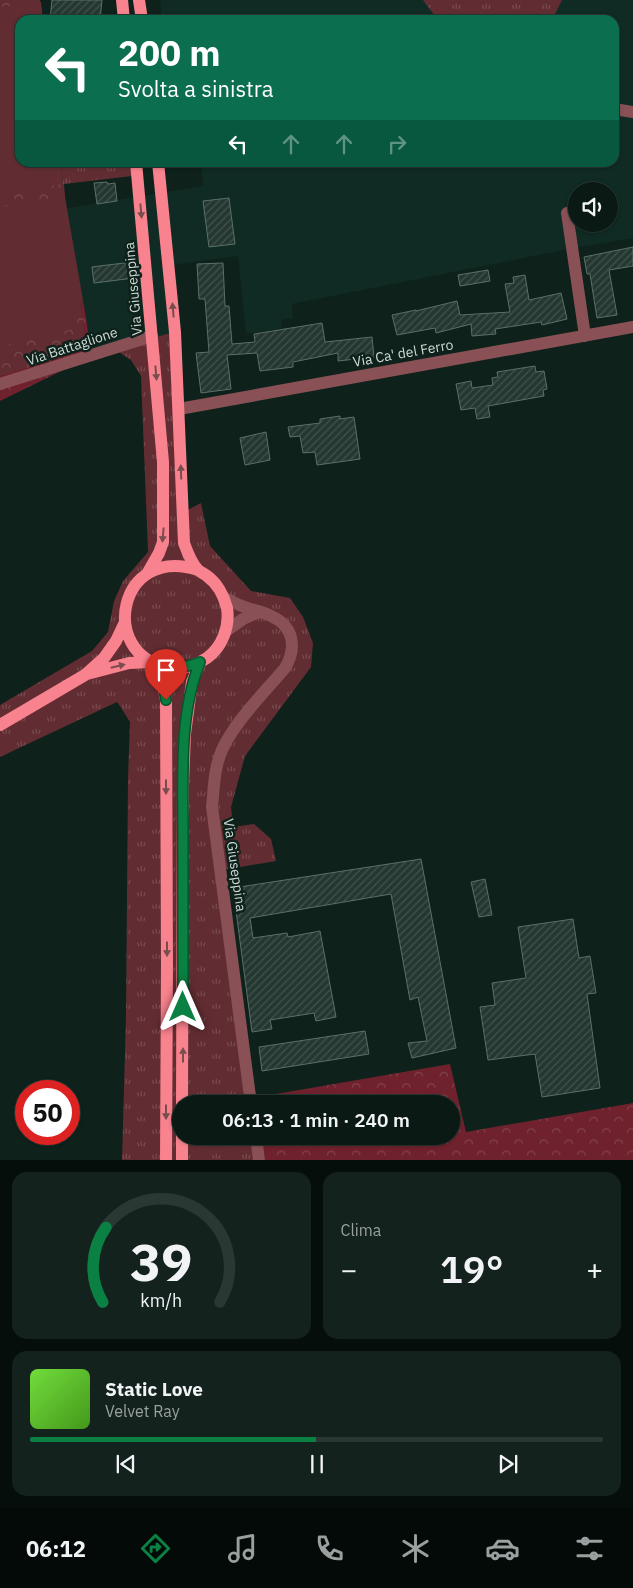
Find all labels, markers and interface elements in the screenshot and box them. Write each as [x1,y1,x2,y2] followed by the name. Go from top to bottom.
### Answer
[118,30,221,76] text: 200 m
[35,35,100,100] icon: left
[118,74,273,103] text: Svolta a sinistra
[224,130,252,158] icon: left
[277,130,305,158] icon: ahead
[330,130,358,158] icon: ahead
[383,130,411,158] icon: right
[568,182,618,232] map controls
[568,182,618,232] button: sound
[137,203,145,219] one-way arrow
[120,241,146,336] street label: Via Giuseppina
[168,301,176,317] one-way arrow
[24,323,120,369] street label: Via Battaglione
[351,335,455,371] street label: Via Ca' del Ferro
[152,365,160,381] one-way arrow
[177,464,185,480] one-way arrow
[159,527,167,543] one-way arrow
[145,649,187,700] pin
[152,656,180,684] icon: arrive
[110,662,125,670] one-way arrow
[162,779,170,795] one-way arrow
[220,817,251,913] street label: Via Giuseppina
[163,942,171,958] one-way arrow
[156,980,208,1032] position arrow
[179,1047,187,1063] one-way arrow
[15,1080,80,1145] speed limit sign: 50
[162,1104,170,1120] one-way arrow
[222,1108,410,1132] text: 06:13 · 1 min · 240 m
[341,1220,381,1240] text: Clima
[130,1228,192,1295] text: 39
[440,1244,503,1293] text: 19°
[341,1251,357,1288] text: −
[586,1251,603,1288] text: +
[140,1289,182,1312] text: km/h
[105,1377,203,1401] text: Static Love
[105,1401,180,1421] text: Velvet Ray
[112,1450,140,1478] icon: previous
[303,1450,331,1478] icon: pause
[494,1450,522,1478] icon: next
[138,1531,173,1566] icon: directions
[225,1531,260,1566] icon: music
[312,1531,347,1566] icon: phone
[398,1531,433,1566] icon: climate
[485,1531,520,1566] icon: car
[572,1531,607,1566] icon: filters
[26,1534,86,1563] text: 06:12

